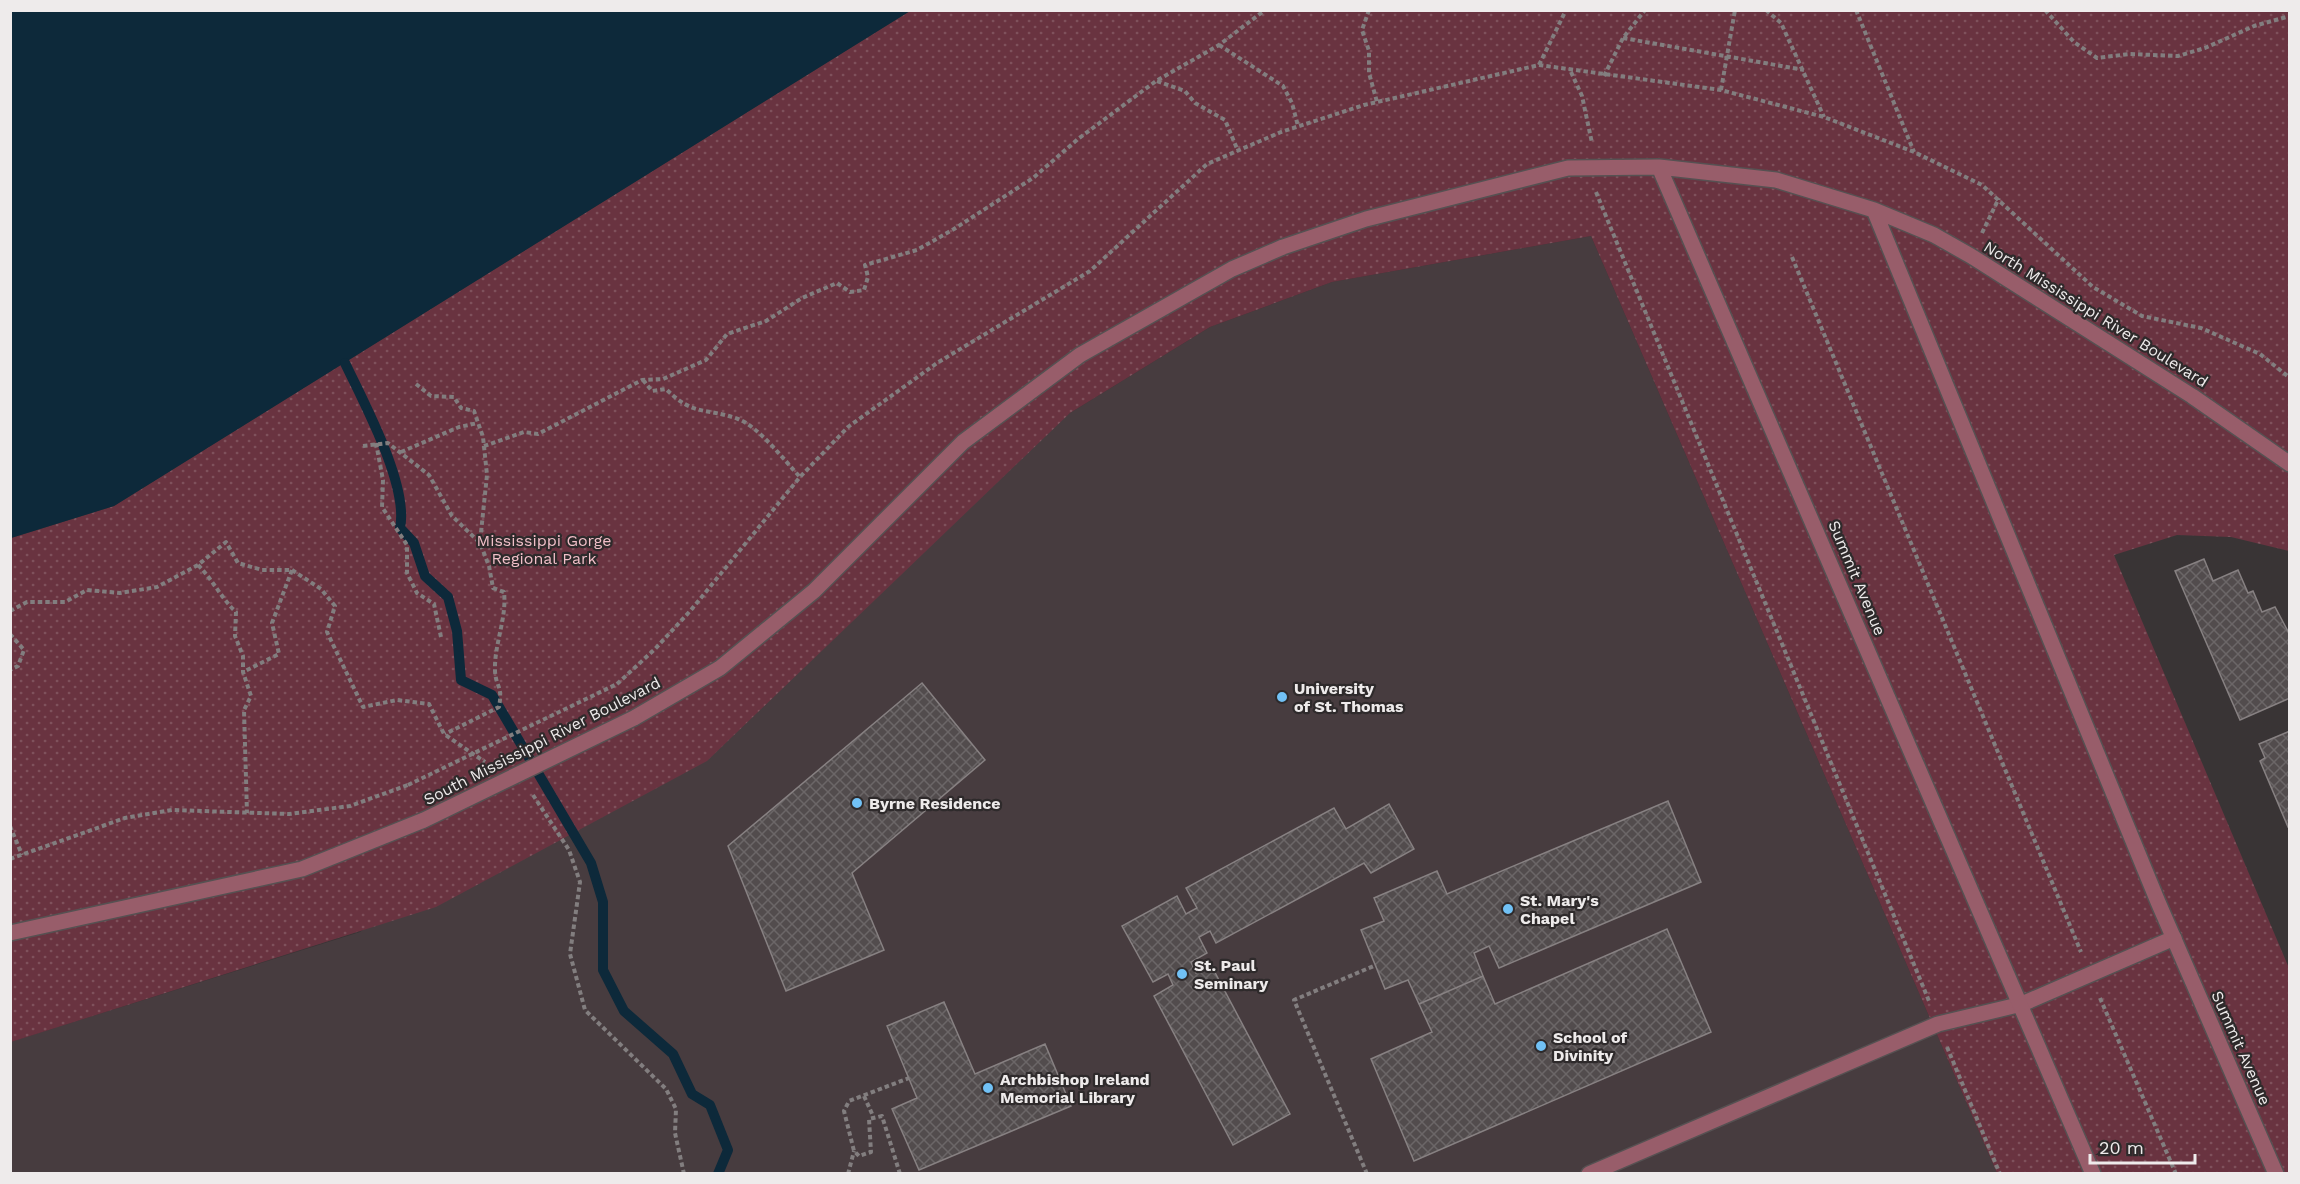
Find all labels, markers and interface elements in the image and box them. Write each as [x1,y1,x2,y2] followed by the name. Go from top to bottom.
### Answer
[1980,237,2212,391] street label: North Mississippi River Boulevard
[1824,518,1890,638] street label: Summit Avenue
[477,531,612,568] park label: Mississippi Gorge Regional Park
[421,673,663,809] street label: South Mississippi River Boulevard
[1294,679,1404,716] place label: University of St. Thomas
[1275,690,1289,704] marker: University of St. Thomas
[869,794,1001,813] place label: Byrne Residence
[850,796,864,810] marker: Byrne Residence
[1520,891,1599,928] place label: St. Mary's Chapel
[1501,902,1515,916] marker: St. Mary's Chapel
[1194,956,1269,993] place label: St. Paul Seminary
[1175,967,1189,981] marker: St. Paul Seminary
[2207,988,2275,1108] street label: Summit Avenue
[1553,1028,1628,1065] place label: School of Divinity
[1534,1039,1548,1053] marker: School of Divinity
[1000,1070,1150,1107] place label: Archbishop Ireland Memorial Library
[981,1081,995,1095] marker: Archbishop Ireland Memorial Library
[2090,1127,2195,1165] scale bar
[2099,1137,2144,1158] text: 20 m

